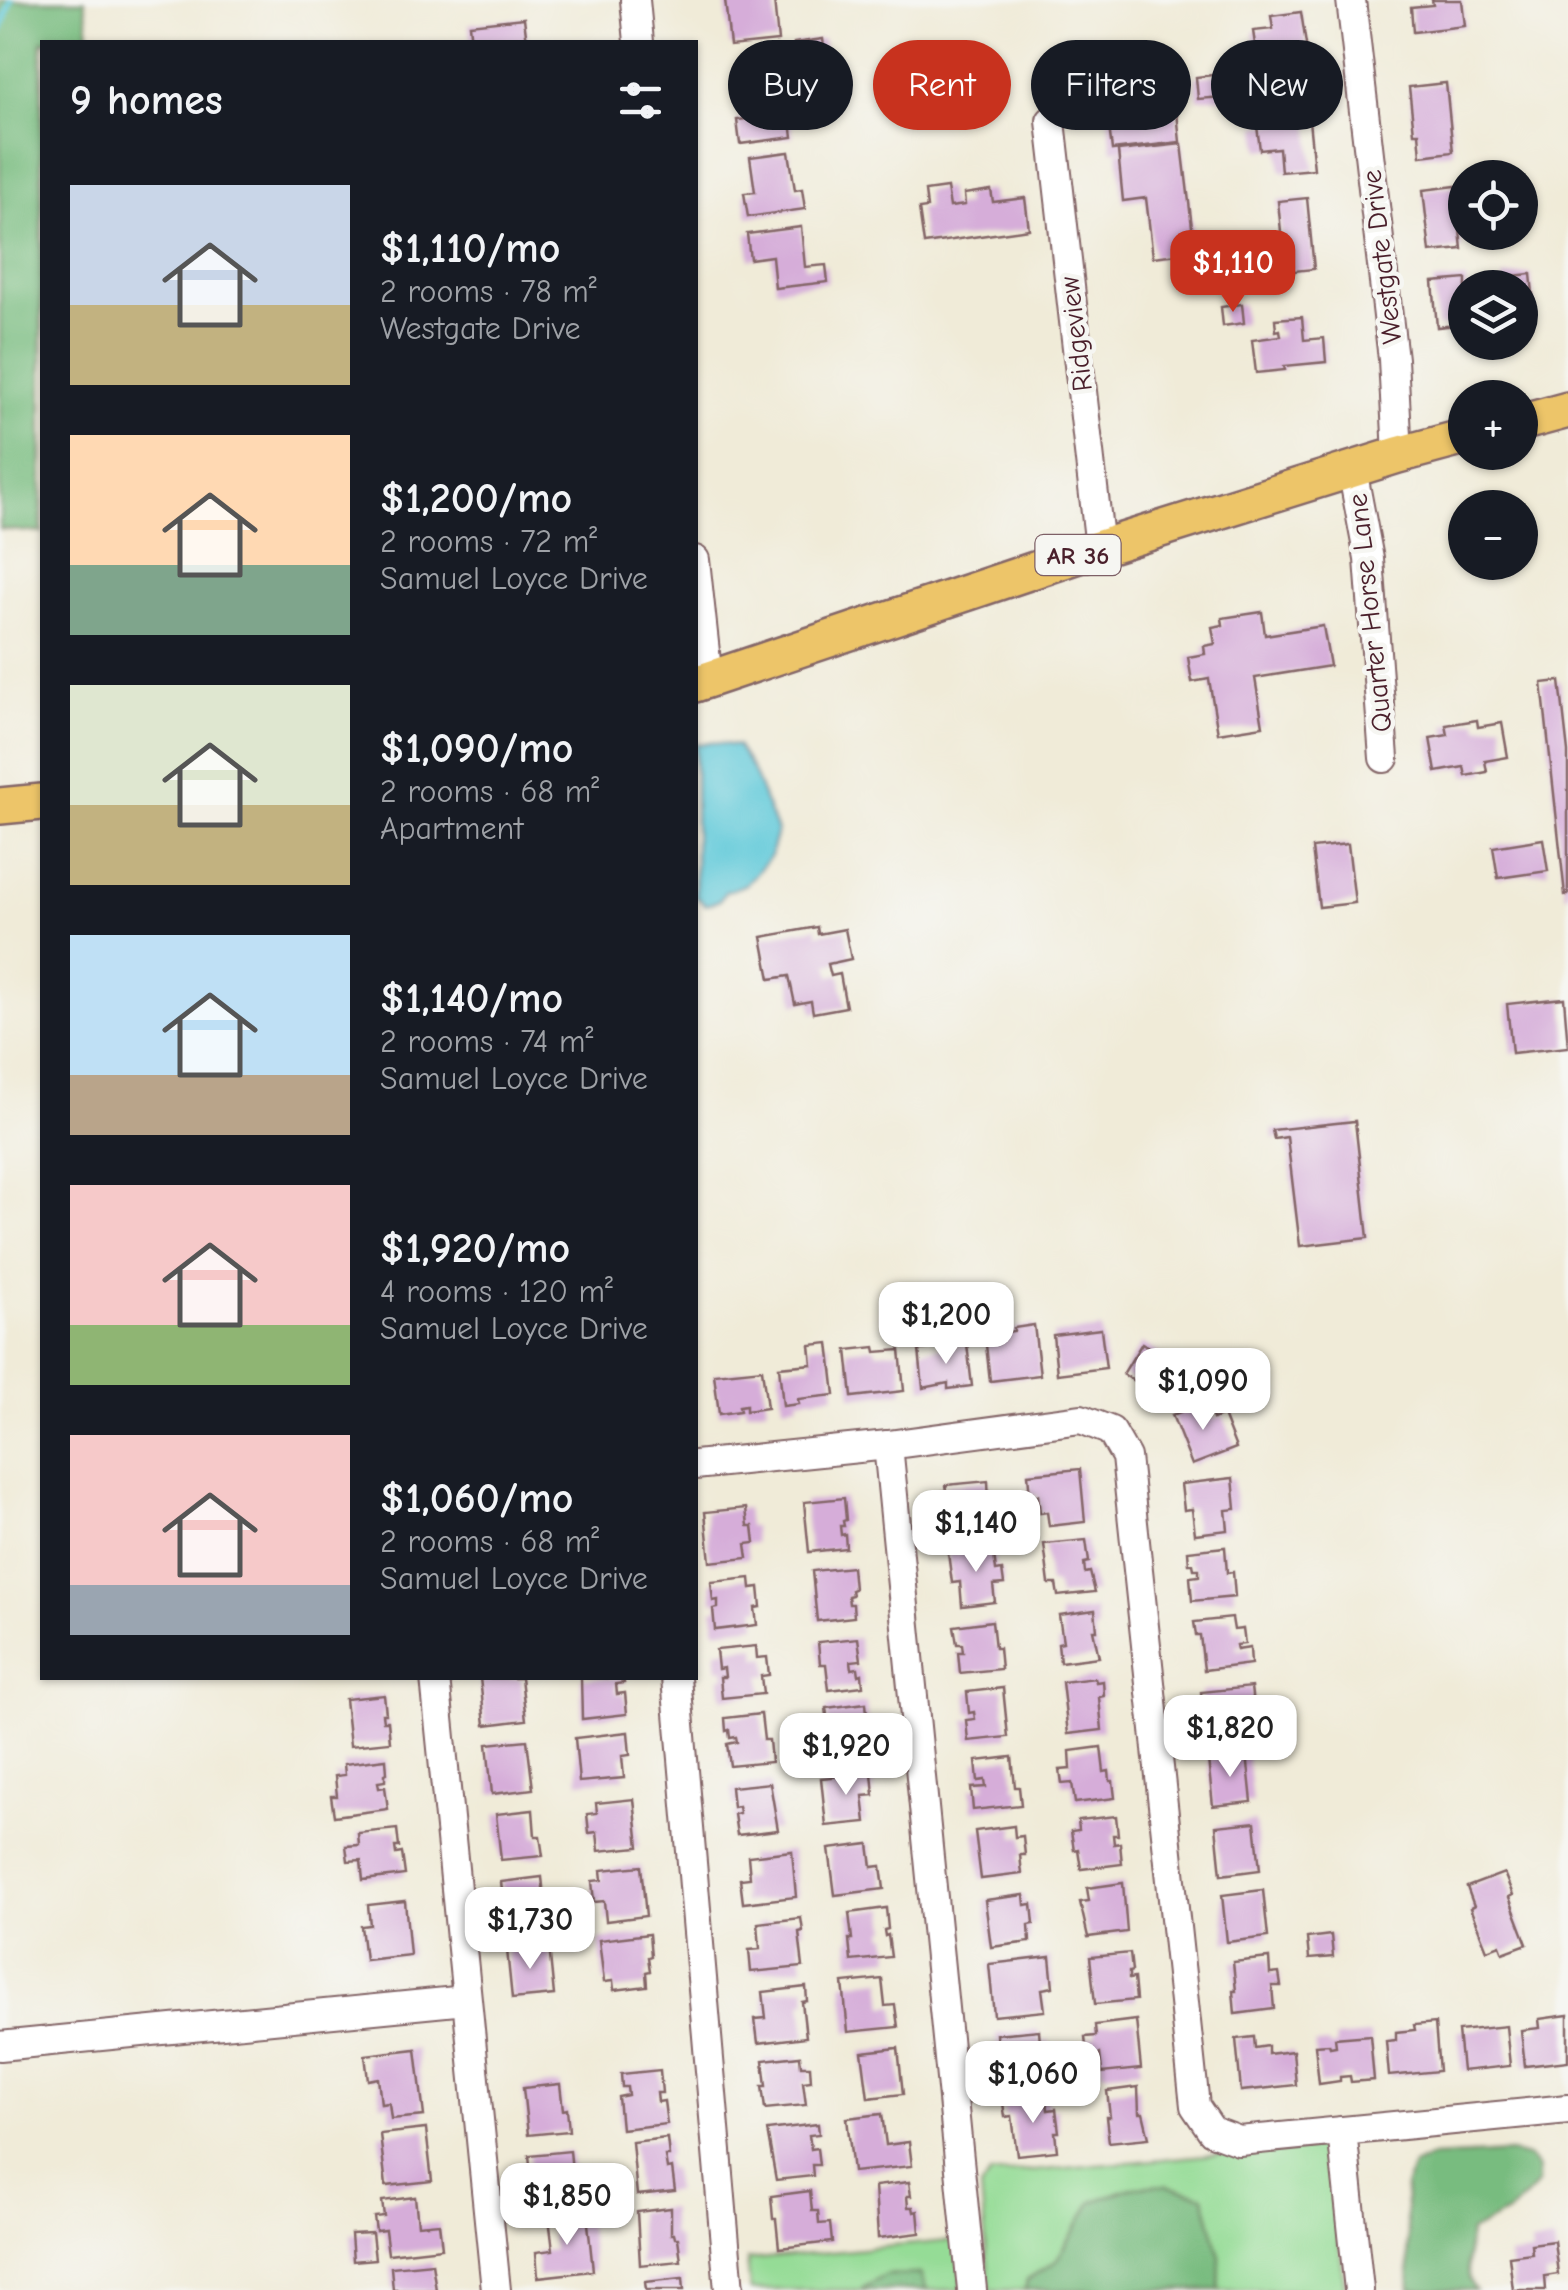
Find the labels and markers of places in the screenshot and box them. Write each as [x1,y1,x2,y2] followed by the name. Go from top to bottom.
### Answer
[1152,230,1314,315] pin: $1,110
[865,1282,1027,1367] pin: $1,200
[1122,1348,1284,1433] pin: $1,090
[895,1490,1057,1575] pin: $1,140
[1149,1695,1311,1780] pin: $1,820
[765,1713,927,1798] pin: $1,920
[449,1887,611,1972] pin: $1,730
[952,2041,1114,2126] pin: $1,060
[486,2163,648,2248] pin: $1,850

